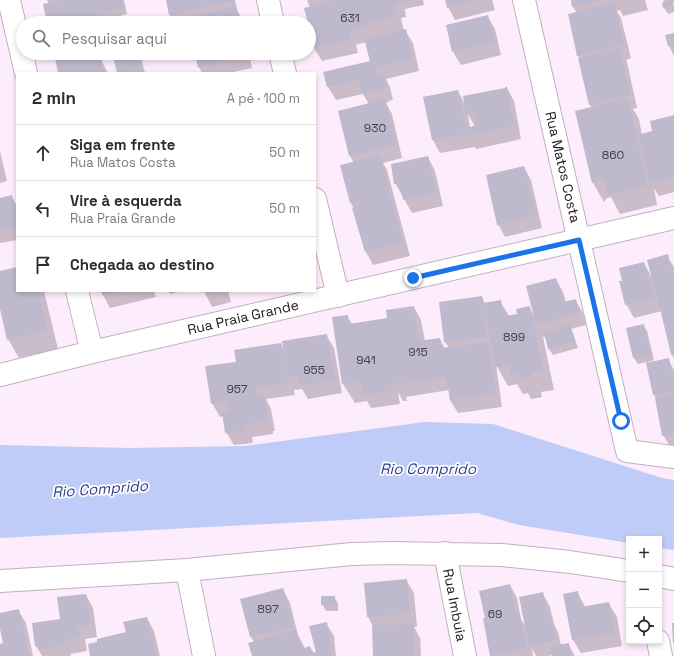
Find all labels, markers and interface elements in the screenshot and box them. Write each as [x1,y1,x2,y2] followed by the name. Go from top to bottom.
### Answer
[340,10,360,26] house number: 631
[16,16,316,60] search box
[30,27,52,49] icon: search
[62,29,167,48] text: Pesquisar aqui
[32,87,76,109] text: 2 min
[227,90,300,107] text: A pé · 100 m
[541,109,585,225] street label: Rua Matos Costa
[364,120,386,136] house number: 930
[70,135,176,154] text: Siga em frente
[32,142,54,164] icon: ahead
[269,144,300,161] text: 50 m
[602,147,624,163] house number: 860
[70,154,176,171] text: Rua Matos Costa
[70,191,182,210] text: Vire à esquerda
[32,198,54,220] icon: left
[269,200,300,217] text: 50 m
[70,210,176,227] text: Rua Praia Grande
[32,254,54,276] icon: arrive
[70,255,214,274] text: Chegada ao destino
[404,269,422,287] route end
[186,295,300,339] street label: Rua Praia Grande
[503,329,525,345] house number: 899
[408,344,428,360] house number: 915
[356,352,376,368] house number: 941
[303,362,325,378] house number: 955
[226,381,248,397] house number: 957
[612,412,630,430] route start
[380,459,477,478] water label: Rio Comprido
[51,476,149,501] water label: Rio Comprido
[626,536,662,644] map controls
[626,536,662,572] button: +
[439,567,471,643] street label: Rua Imbuia
[626,572,662,608] button: −
[257,601,279,617] house number: 897
[488,606,502,622] house number: 69
[626,608,662,644] button: locate

